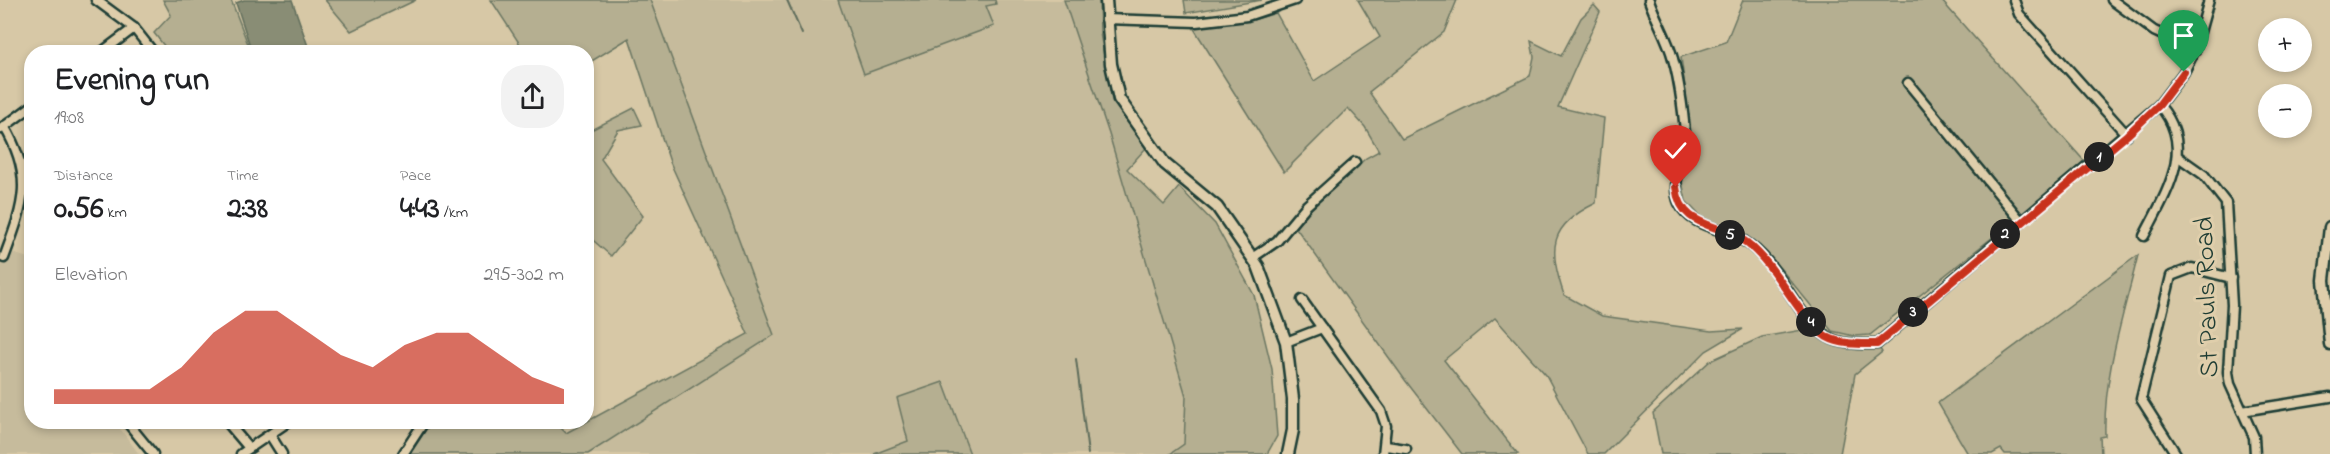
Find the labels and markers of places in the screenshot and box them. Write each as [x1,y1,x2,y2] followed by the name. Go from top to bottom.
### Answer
[2158,10,2209,72] pin
[1650,125,1701,187] pin
[2084,142,2114,172] pin: 1
[1990,219,2020,249] pin: 2
[1715,220,1745,250] pin: 5
[1898,297,1928,327] pin: 3
[1796,307,1826,337] pin: 4

